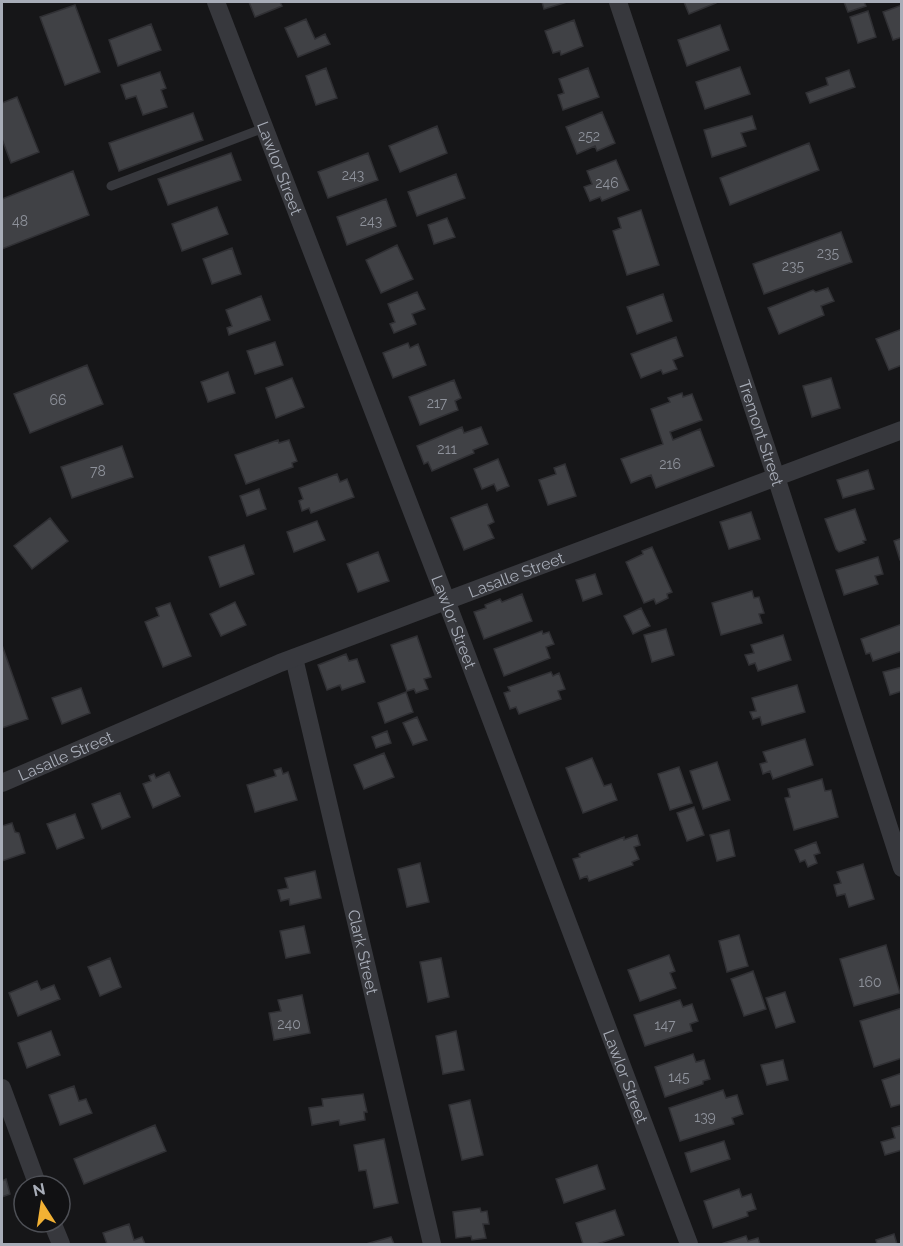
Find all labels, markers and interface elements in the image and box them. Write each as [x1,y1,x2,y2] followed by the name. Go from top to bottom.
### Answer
[253,119,306,218] street label: Lawlor Street
[578,128,600,144] house number: 252
[342,167,364,183] house number: 243
[595,175,619,191] house number: 246
[12,213,28,229] house number: 48
[360,213,382,229] house number: 243
[817,245,840,261] house number: 235
[782,258,805,274] house number: 235
[734,378,787,489] street label: Tremont Street
[50,392,66,408] house number: 66
[427,395,448,411] house number: 217
[437,441,457,457] house number: 211
[659,456,681,472] house number: 216
[90,463,106,479] house number: 78
[466,548,568,602] street label: Lasalle Street
[427,573,480,672] street label: Lawlor Street
[15,727,116,785] street label: Lasalle Street
[344,908,382,997] street label: Clark Street
[858,974,882,990] house number: 160
[277,1016,301,1032] house number: 240
[654,1017,676,1033] house number: 147
[599,1027,652,1127] street label: Lawlor Street
[668,1069,690,1085] house number: 145
[694,1109,716,1125] house number: 139
[12,1174,72,1234] north arrow
[31,1179,47,1200] text: N

